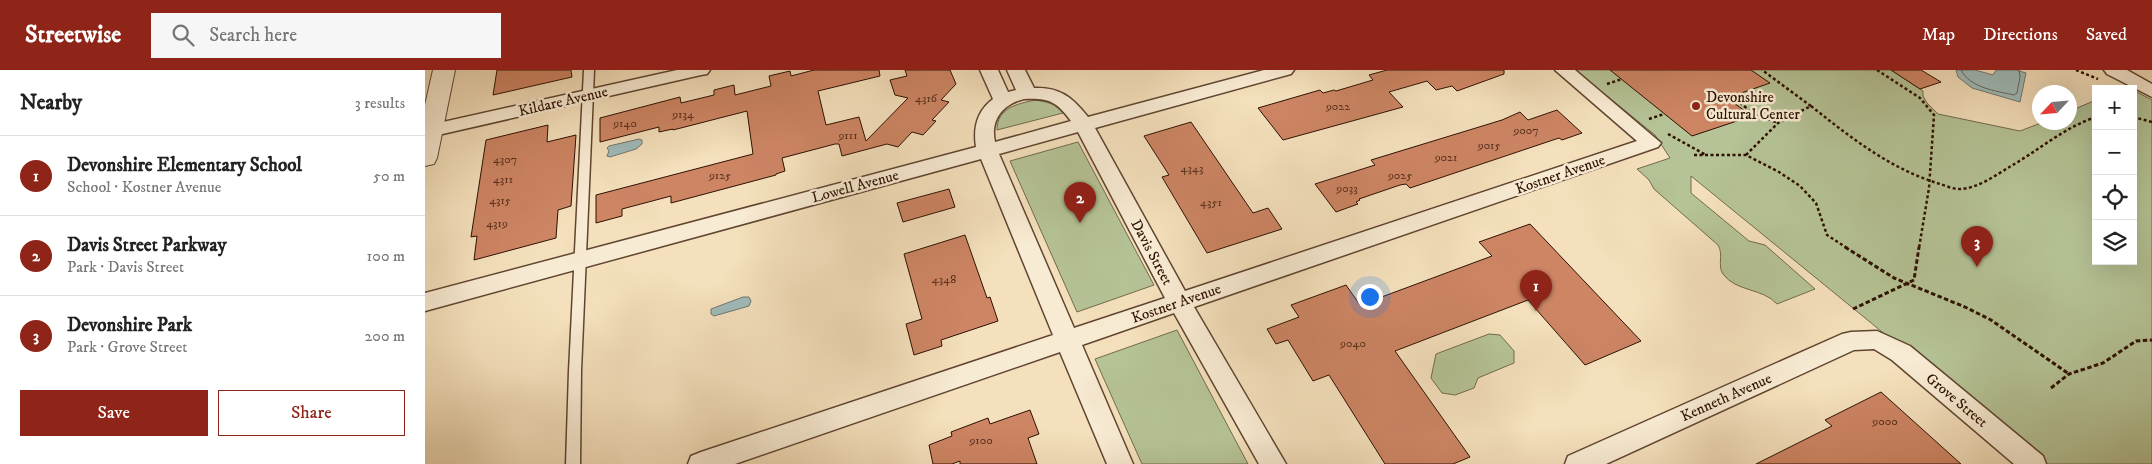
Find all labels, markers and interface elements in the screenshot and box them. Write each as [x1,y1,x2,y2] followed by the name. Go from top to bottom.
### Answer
[151,13,501,58] search box
[25,20,121,50] text: Streetwise
[169,21,197,49] icon: search
[209,24,297,47] text: Search here
[1922,24,1955,46] text: Map
[1983,24,2058,46] text: Directions
[2086,24,2127,46] text: Saved
[517,82,610,121] street label: Kildare Avenue
[2032,85,2077,130] north arrow
[2092,85,2137,265] map controls
[2092,85,2137,130] button: +
[1706,88,1800,124] place label: Devonshire Cultural Center
[20,90,82,116] text: Nearby
[915,91,938,106] house number: 4316
[355,93,405,113] text: 3 results
[1325,99,1350,114] house number: 9022
[1690,100,1702,112] marker: Devonshire Cultural Center
[671,107,695,122] house number: 9134
[612,116,637,131] house number: 9140
[1512,123,1539,138] house number: 9007
[837,128,858,143] house number: 9111
[2092,130,2137,175] button: −
[1477,138,1500,153] house number: 9015
[1434,150,1457,165] house number: 9021
[1513,150,1607,199] street label: Kostner Avenue
[493,152,517,167] house number: 4307
[67,154,302,177] text: Devonshire Elementary School
[1181,161,1203,176] house number: 4343
[33,166,39,186] text: 1
[373,166,405,186] text: 50 m
[810,166,901,207] street label: Lowell Avenue
[708,168,731,183] house number: 9125
[1387,168,1412,183] house number: 9025
[493,172,513,187] house number: 4311
[2092,175,2137,220] button: locate
[67,177,221,197] text: School · Kostner Avenue
[1335,181,1358,196] house number: 9033
[1064,182,1096,223] pin: 2
[489,193,511,208] house number: 4315
[1200,195,1222,210] house number: 4351
[486,216,508,231] house number: 4319
[1126,216,1177,289] street label: Davis Street
[2092,220,2137,265] button: layers
[1961,226,1993,267] pin: 3
[67,234,226,257] text: Davis Street Parkway
[32,246,40,266] text: 2
[367,246,405,266] text: 100 m
[67,257,184,277] text: Park · Davis Street
[1520,270,1552,311] pin: 1
[932,272,956,287] house number: 4348
[1129,279,1223,328] street label: Kostner Avenue
[1357,284,1383,310] your location
[67,314,192,337] text: Devonshire Park
[33,326,39,346] text: 3
[364,326,405,346] text: 200 m
[1339,336,1366,351] house number: 9040
[67,337,187,357] text: Park · Grove Street
[1678,369,1775,426] street label: Kenneth Avenue
[1922,369,1992,432] street label: Grove Street
[20,390,208,436] button: Save
[218,390,405,436] button: Share
[1871,414,1898,429] house number: 9000
[968,433,993,448] house number: 9100

